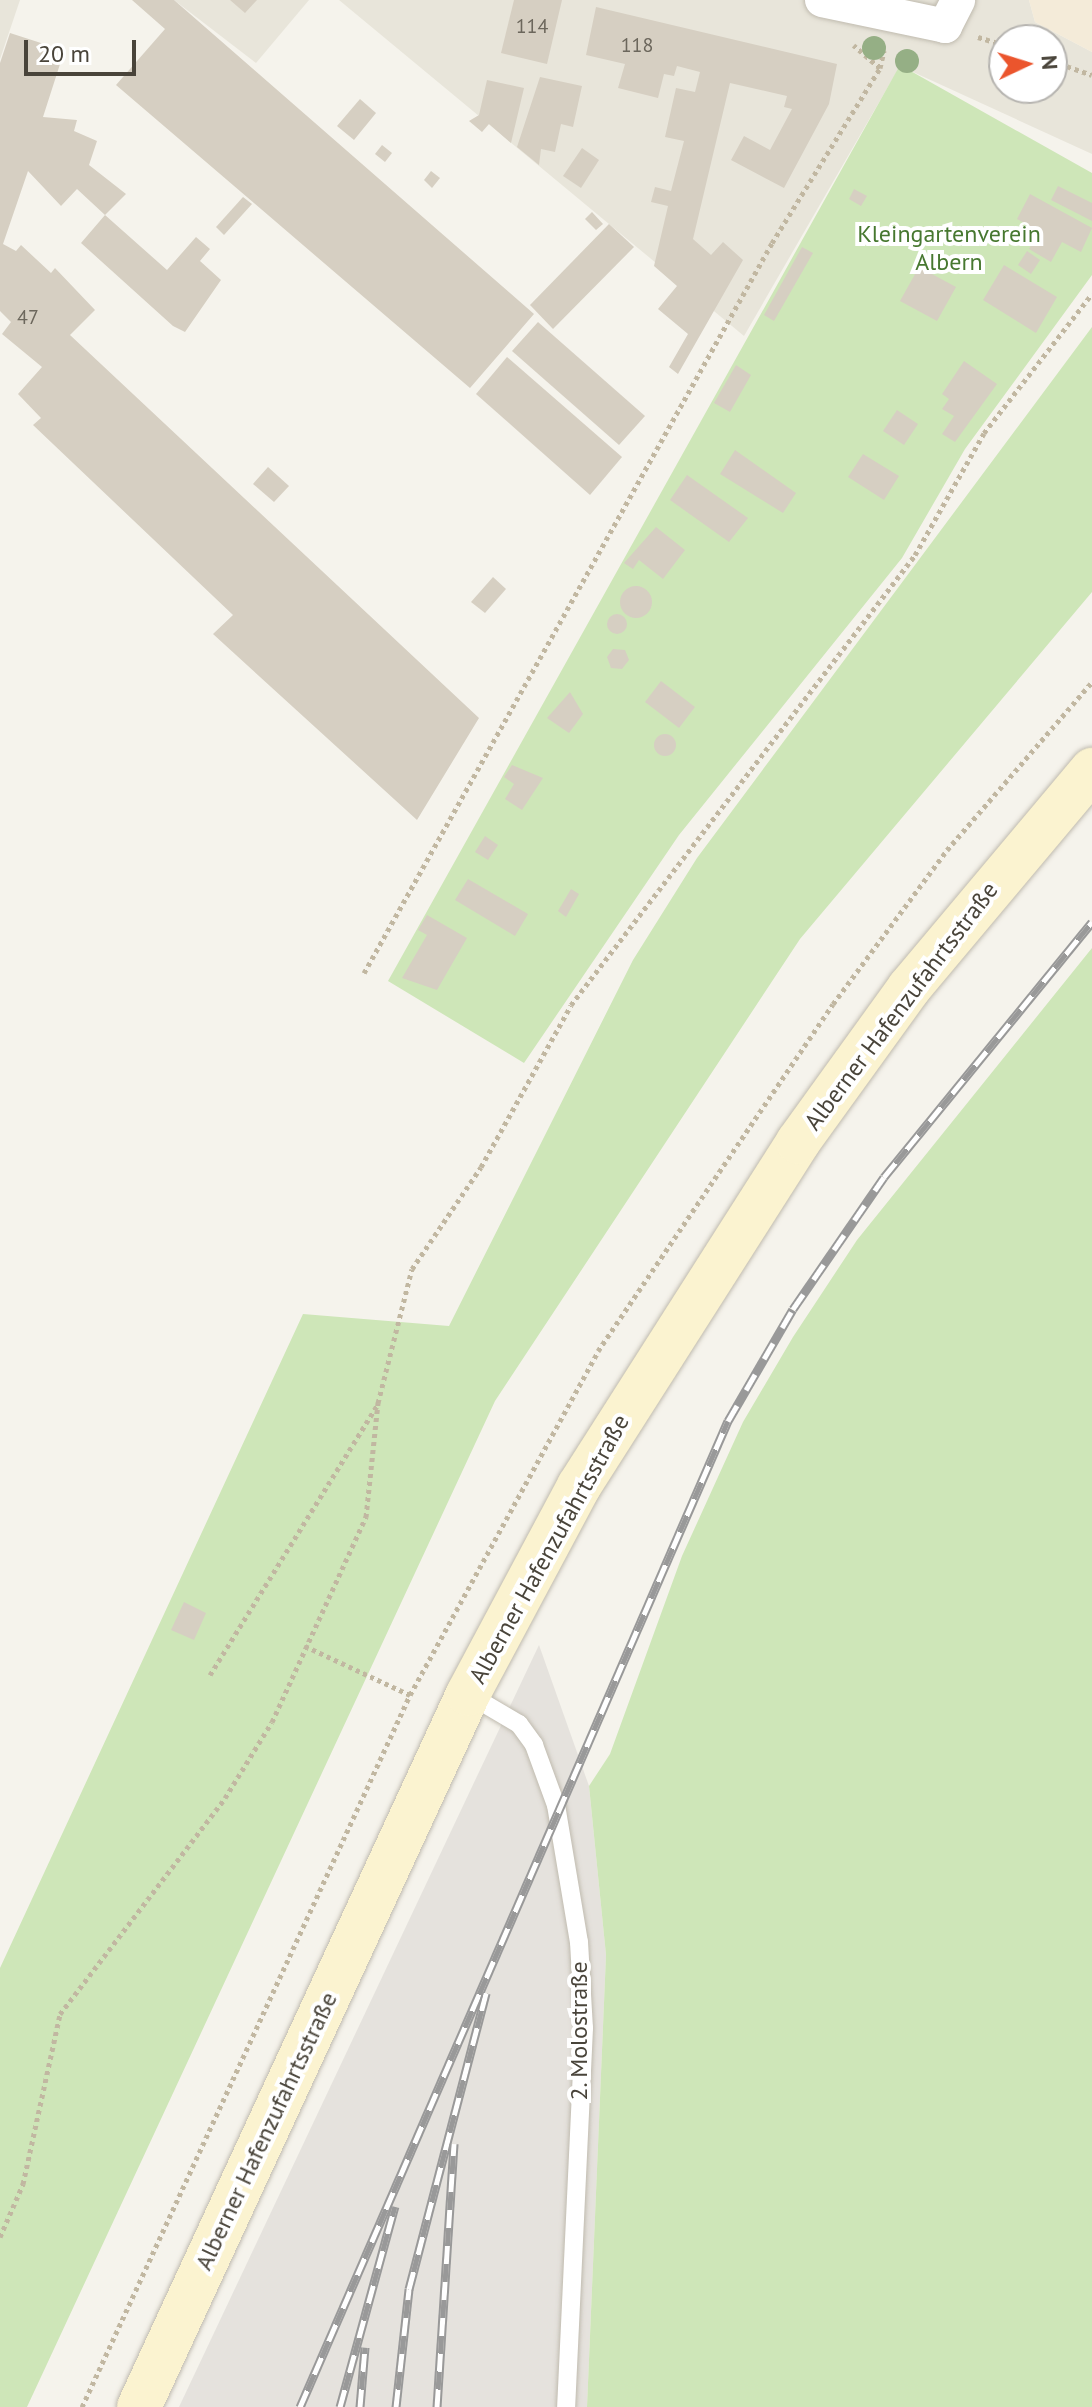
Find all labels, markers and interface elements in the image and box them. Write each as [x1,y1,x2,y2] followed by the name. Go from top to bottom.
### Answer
[516,14,548,38] house number: 114
[28,24,140,74] scale bar
[988,24,1068,104] north arrow
[621,33,653,57] house number: 118
[38,38,90,69] text: 20 m
[1035,54,1064,71] text: N
[857,220,1041,276] park label: Kleingartenverein Albern
[17,305,39,329] house number: 47
[798,876,1004,1136] street label: Alberner Hafenzufahrtsstraße
[463,1409,635,1689] street label: Alberner Hafenzufahrtsstraße
[565,1960,593,2102] street label: 2. Molostraße
[189,1988,343,2274] street label: Alberner Hafenzufahrtsstraße

